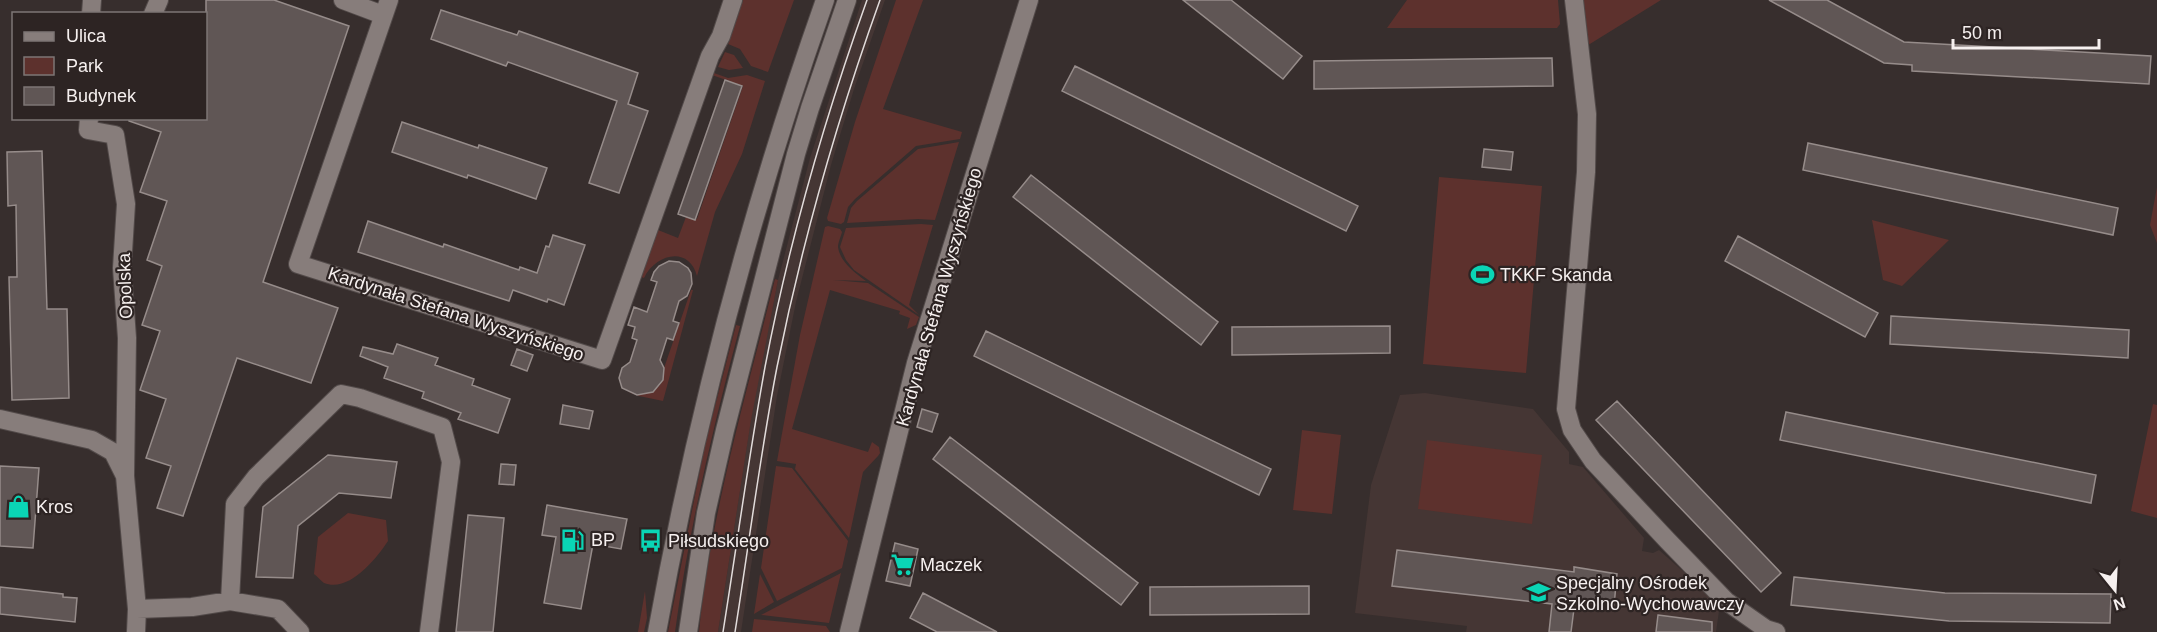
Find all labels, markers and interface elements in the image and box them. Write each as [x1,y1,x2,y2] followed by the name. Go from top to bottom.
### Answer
[12,12,207,120] legend
[1953,12,2098,50] scale bar
[1962,23,2002,43] text: 50 m
[66,26,107,46] text: Ulica
[66,56,104,76] text: Park
[66,86,137,106] text: Budynek
[892,165,986,429] street label: Kardynała Stefana Wyszyńskiego
[114,252,136,319] street label: Opolska
[1469,262,1495,288] sports icon: TKKF Skanda
[325,263,587,365] street label: Kardynała Stefana Wyszyńskiego
[1500,265,1613,285] place label: TKKF Skanda
[5,494,31,520] shop icon: Kros
[36,497,73,517] place label: Kros
[560,527,586,553] fuel station icon: BP
[637,528,663,554] bus stop icon: Piłsudskiego
[591,530,615,550] place label: BP
[668,531,769,551] place label: Piłsudskiego
[889,552,915,578] supermarket icon: Maczek
[920,555,983,575] place label: Maczek
[2085,560,2145,620] north arrow
[1556,573,1744,614] place label: Specjalny Ośrodek Szkolno-Wychowawczy
[1525,580,1551,606] school or university icon: Specjalny Ośrodek Szkolno-Wychowawczy
[2111,594,2128,614] text: N

